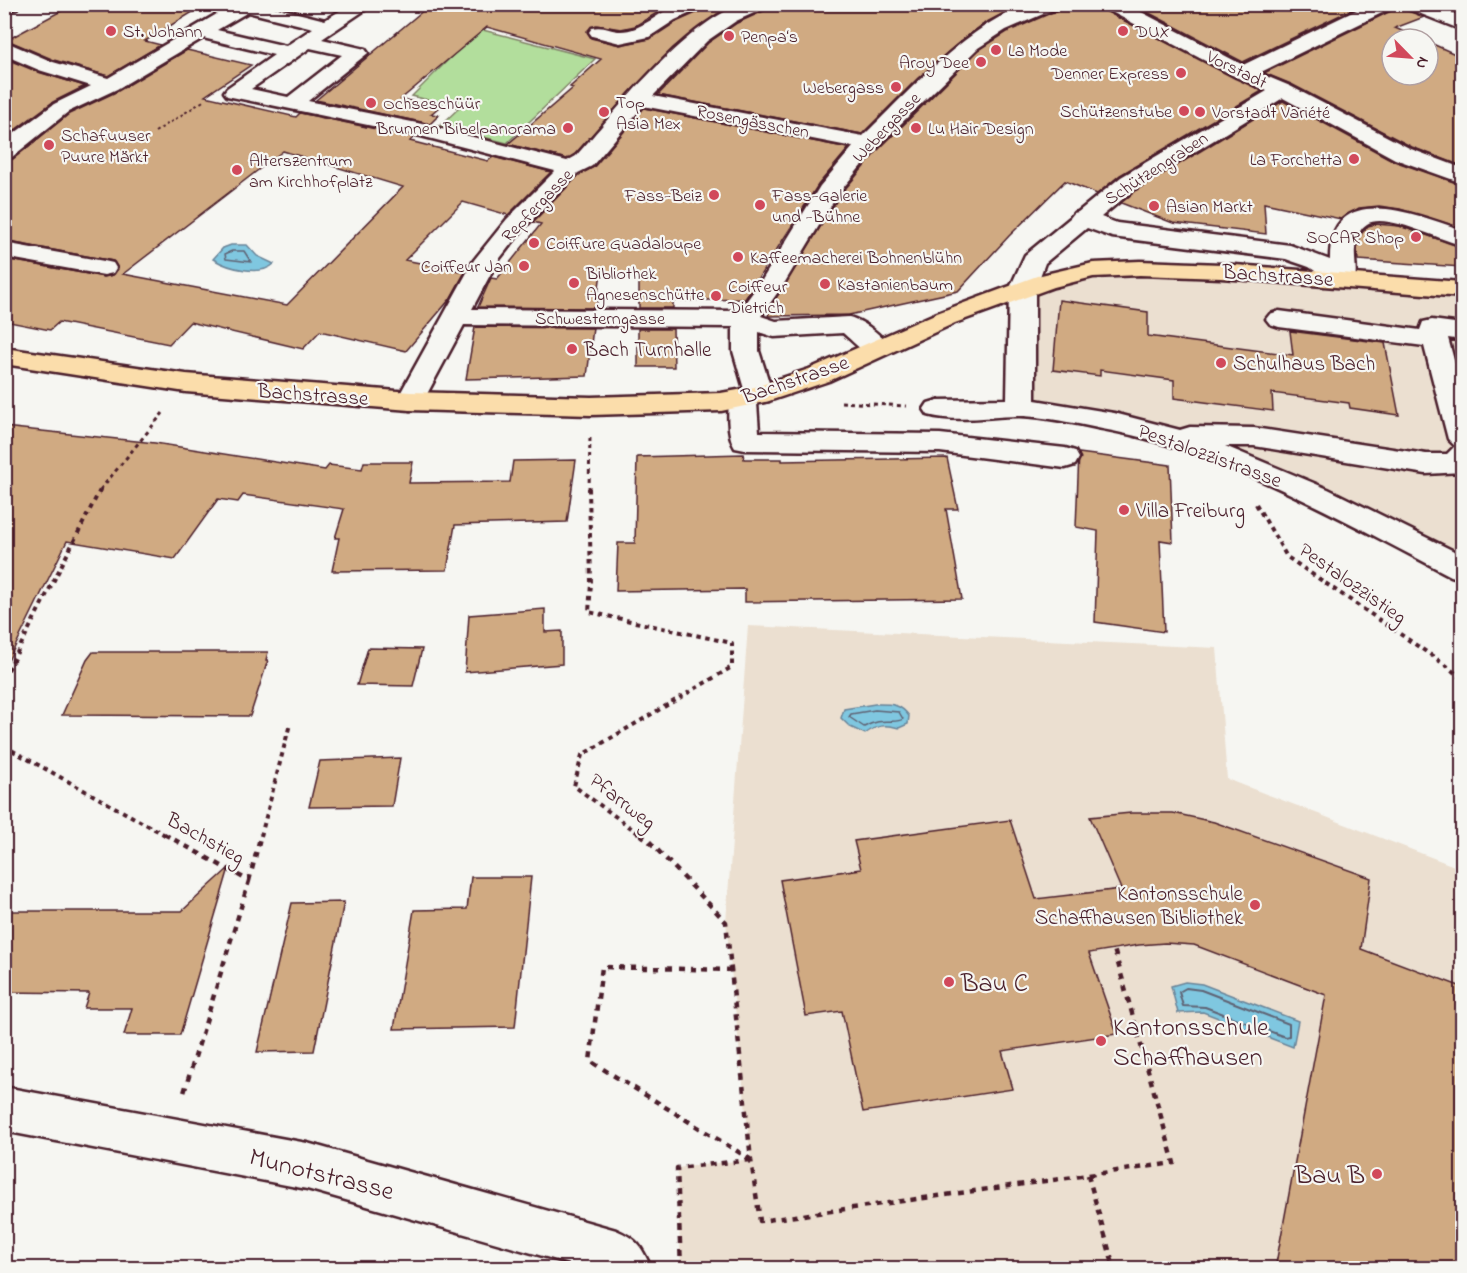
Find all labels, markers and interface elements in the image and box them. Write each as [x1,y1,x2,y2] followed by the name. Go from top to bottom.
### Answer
[123,20,203,46] place label: St. Johann
[1134,20,1170,46] place label: DUX
[104,24,118,38] marker: St. Johann
[1116,24,1130,38] marker: DUX
[741,25,798,51] place label: Penpa‘s
[1380,27,1440,87] north arrow
[722,29,736,43] marker: Penpa‘s
[1008,39,1068,65] place label: La Mode
[989,43,1003,57] marker: La Mode
[1201,45,1271,97] street label: Vorstadt
[899,51,970,77] place label: Aroy Dee
[1409,53,1435,73] text: N
[974,55,988,69] marker: Aroy Dee
[1050,62,1169,88] place label: Denner Express
[1174,66,1188,80] marker: Denner Express
[803,76,884,103] place label: Webergass
[889,80,903,94] marker: Webergass
[847,87,929,170] street label: Webergasse
[616,91,681,138] place label: Top Asia Mex
[383,92,481,118] place label: Ochseschüür
[364,96,378,110] marker: Ochseschüür
[694,99,811,148] street label: Rosengässchen
[1060,100,1173,126] place label: Schützenstube
[1211,101,1331,127] place label: Vorstadt Variété
[1177,104,1191,118] marker: Schützenstube
[597,105,611,119] marker: Top Asia Mex
[1193,105,1207,119] marker: Vorstadt Variété
[375,117,556,143] place label: Brunnen Bibelpanorama
[928,117,1034,144] place label: Lu Hair Design
[561,121,575,135] marker: Brunnen Bibelpanorama
[909,121,923,135] marker: Lu Hair Design
[61,124,151,171] place label: Schafuuser Puure Märkt
[1100,126,1215,214] street label: Schützengraben
[42,138,56,152] marker: Schafuuser Puure Märkt
[1250,148,1342,174] place label: La Forchetta
[249,149,373,196] place label: Alterszentrum am Kirchhofplatz
[1347,152,1361,166] marker: La Forchetta
[230,163,244,177] marker: Alterszentrum am Kirchhofplatz
[496,163,582,250] street label: Repfergasse
[624,184,702,210] place label: Fass-Beiz
[771,184,868,231] place label: Fass-Galerie und -Bühne
[707,188,721,202] marker: Fass-Beiz
[1166,195,1253,221] place label: Asian Markt
[753,198,767,212] marker: Fass-Galerie und -Bühne
[1147,199,1161,213] marker: Asian Markt
[1306,226,1404,252] place label: SOCAR Shop
[1409,230,1423,244] marker: SOCAR Shop
[546,232,702,258] place label: Coiffure Guadaloupe
[527,236,541,250] marker: Coiffure Guadaloupe
[750,246,962,272] place label: Kaffeemacherei Bohnenblühn
[731,250,745,264] marker: Kaffeemacherei Bohnenblühn
[421,255,512,281] place label: Coiffeur Jan
[1220,258,1335,296] street label: Bachstrasse
[517,259,531,273] marker: Coiffeur Jan
[585,262,705,310] place label: Bibliothek Agnesenschütte
[837,273,953,299] place label: Kastanienbaum
[727,275,788,322] place label: Coiffeur Dietrich
[567,276,581,290] marker: Bibliothek Agnesenschütte
[818,277,832,291] marker: Kastanienbaum
[709,289,723,303] marker: Coiffeur Dietrich
[535,307,666,334] street label: Schwesterngasse
[583,336,712,366] place label: Bach Turnhalle
[565,342,579,356] marker: Bach Turnhalle
[737,348,854,413] street label: Bachstrasse
[1233,350,1375,380] place label: Schulhaus Bach
[1214,356,1228,370] marker: Schulhaus Bach
[255,377,370,415] street label: Bachstrasse
[1133,417,1286,497] street label: Pestalozzistrasse
[1135,497,1245,529] place label: Villa Freiburg
[1117,503,1131,517] marker: Villa Freiburg
[1291,536,1412,635] street label: Pestalozzistieg
[581,767,662,840] street label: Pfarrweg
[159,806,250,875] street label: Bachstieg
[1035,880,1244,934] place label: Kantonsschule Schaffhausen Bibliothek
[1248,898,1262,912] marker: Kantonsschule Schaffhausen Bibliothek
[960,966,1028,1004] place label: Bau C
[942,975,956,989] marker: Bau C
[1113,1010,1269,1078] place label: Kantonsschule Schaffhausen
[1094,1034,1108,1048] marker: Kantonsschule Schaffhausen
[245,1140,398,1212] street label: Munotstrasse
[1294,1158,1365,1196] place label: Bau B
[1370,1167,1384,1181] marker: Bau B

